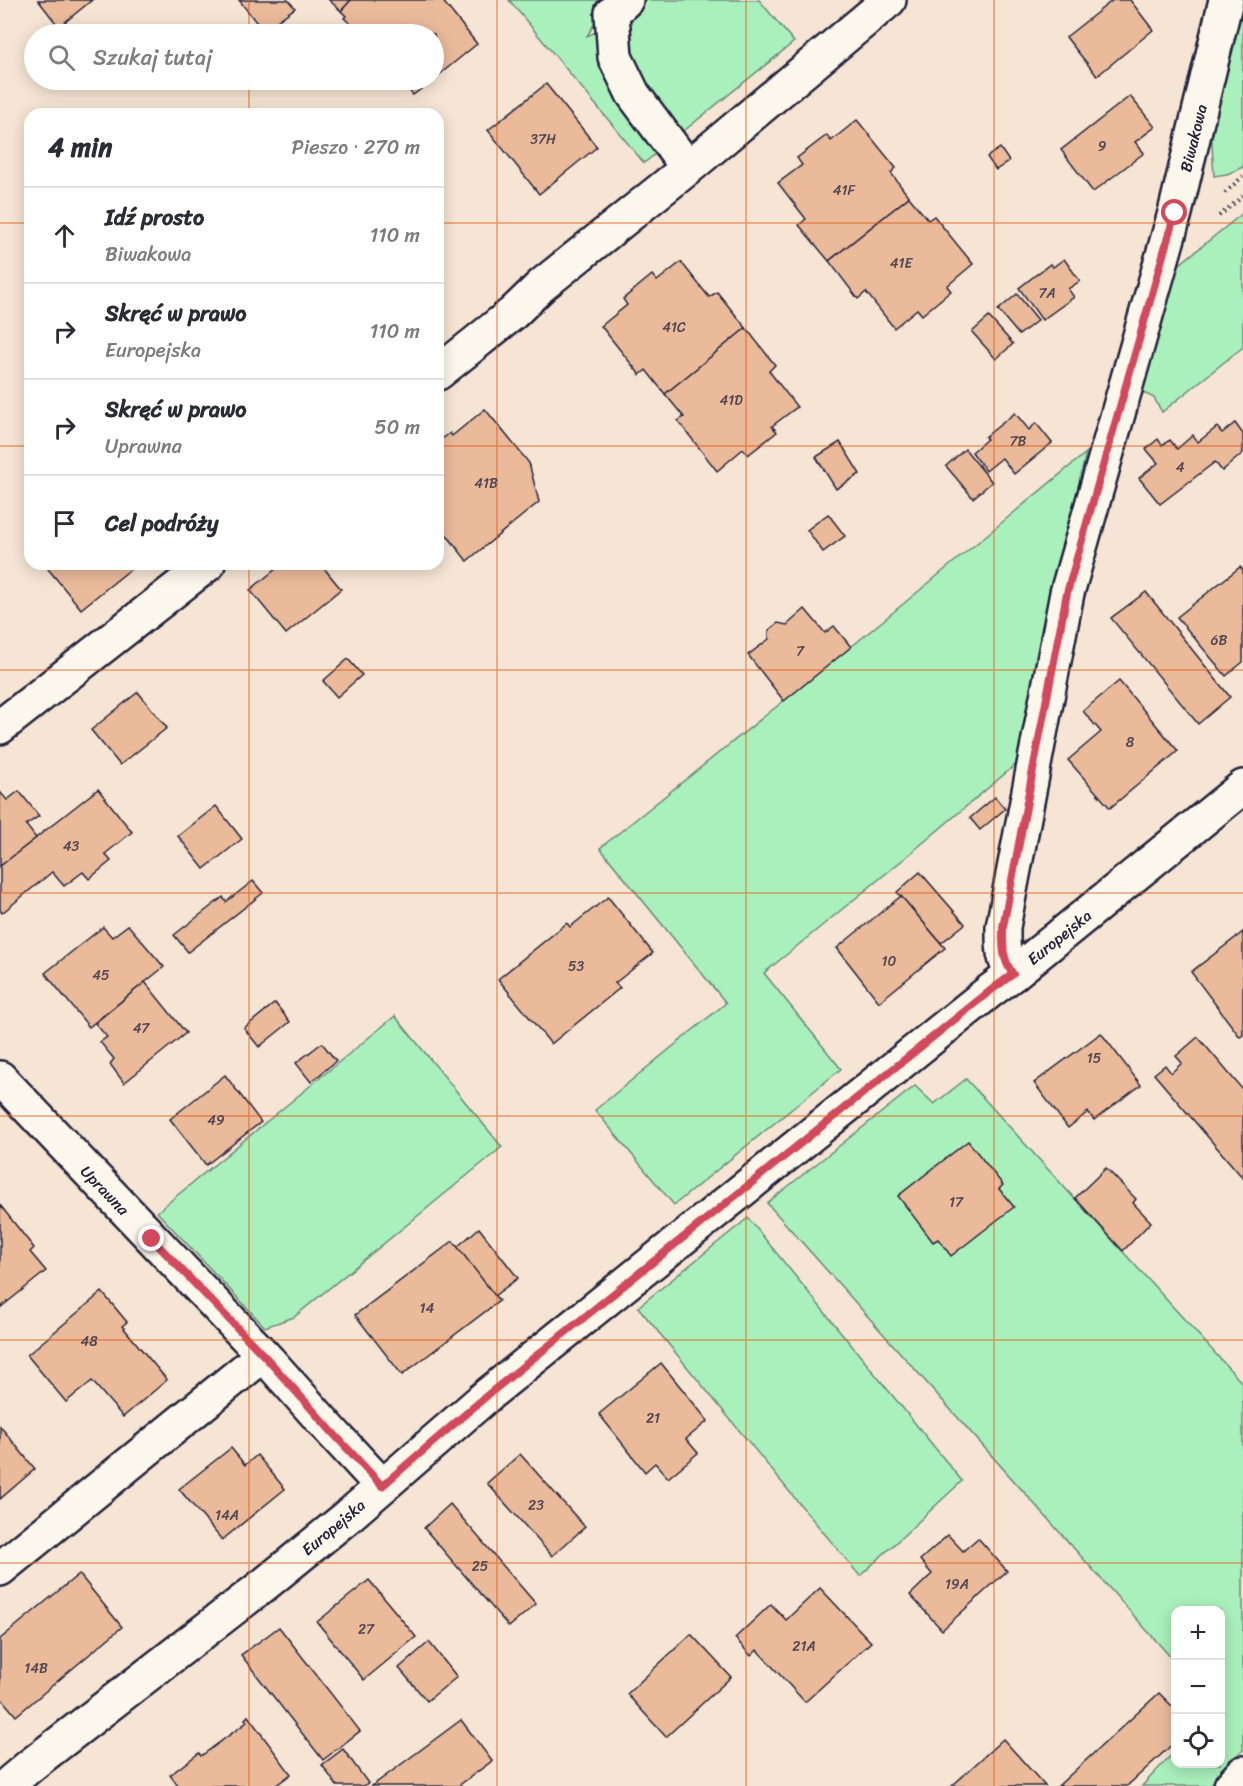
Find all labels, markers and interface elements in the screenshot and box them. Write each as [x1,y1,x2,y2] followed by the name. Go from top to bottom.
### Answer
[24,24,444,90] search box
[93,38,212,77] text: Szukaj tutaj
[45,41,78,74] icon: search
[1171,101,1216,175] street label: Biwakowa
[48,124,112,170] text: 4 min
[530,127,556,152] house number: 37H
[292,130,420,165] text: Pieszo · 270 m
[1098,134,1107,159] house number: 9
[833,178,857,203] house number: 41F
[105,198,204,237] text: Idź prosto
[1161,199,1187,225] route start
[370,218,420,253] text: 110 m
[48,219,81,252] icon: ahead
[105,237,191,272] text: Biwakowa
[890,251,913,276] house number: 41E
[1038,281,1056,306] house number: 7A
[105,294,247,333] text: Skręć w prawo
[370,314,420,349] text: 110 m
[48,315,81,348] icon: right
[662,315,686,340] house number: 41C
[105,333,201,368] text: Europejska
[719,388,743,413] house number: 41D
[105,390,247,429] text: Skręć w prawo
[375,410,420,445] text: 50 m
[48,411,81,444] icon: right
[105,429,182,464] text: Uprawna
[1010,429,1027,454] house number: 7B
[1176,455,1185,480] house number: 4
[474,471,498,496] house number: 41B
[105,504,218,543] text: Cel podróży
[48,507,81,540] icon: arrive
[1211,628,1228,653] house number: 6B
[796,639,805,664] house number: 7
[1126,730,1135,755] house number: 8
[63,834,80,859] house number: 43
[1020,902,1098,973] street label: Europejska
[882,949,897,974] house number: 10
[568,954,584,979] house number: 53
[92,963,110,988] house number: 45
[133,1016,150,1041] house number: 47
[1087,1046,1102,1071] house number: 15
[207,1108,225,1133] house number: 49
[73,1158,137,1223] street label: Uprawna
[949,1190,964,1215] house number: 17
[138,1225,164,1251] route end
[420,1296,435,1321] house number: 14
[80,1329,98,1354] house number: 48
[646,1406,660,1431] house number: 21
[295,1492,372,1563] street label: Europejska
[528,1493,544,1518] house number: 23
[215,1503,239,1528] house number: 14A
[472,1554,489,1579] house number: 25
[945,1572,969,1597] house number: 19A
[1171,1606,1225,1768] map controls
[1171,1606,1225,1660] button: +
[358,1617,375,1642] house number: 27
[792,1634,816,1659] house number: 21A
[24,1656,48,1681] house number: 14B
[1171,1660,1225,1714] button: −
[1171,1714,1225,1768] button: locate

